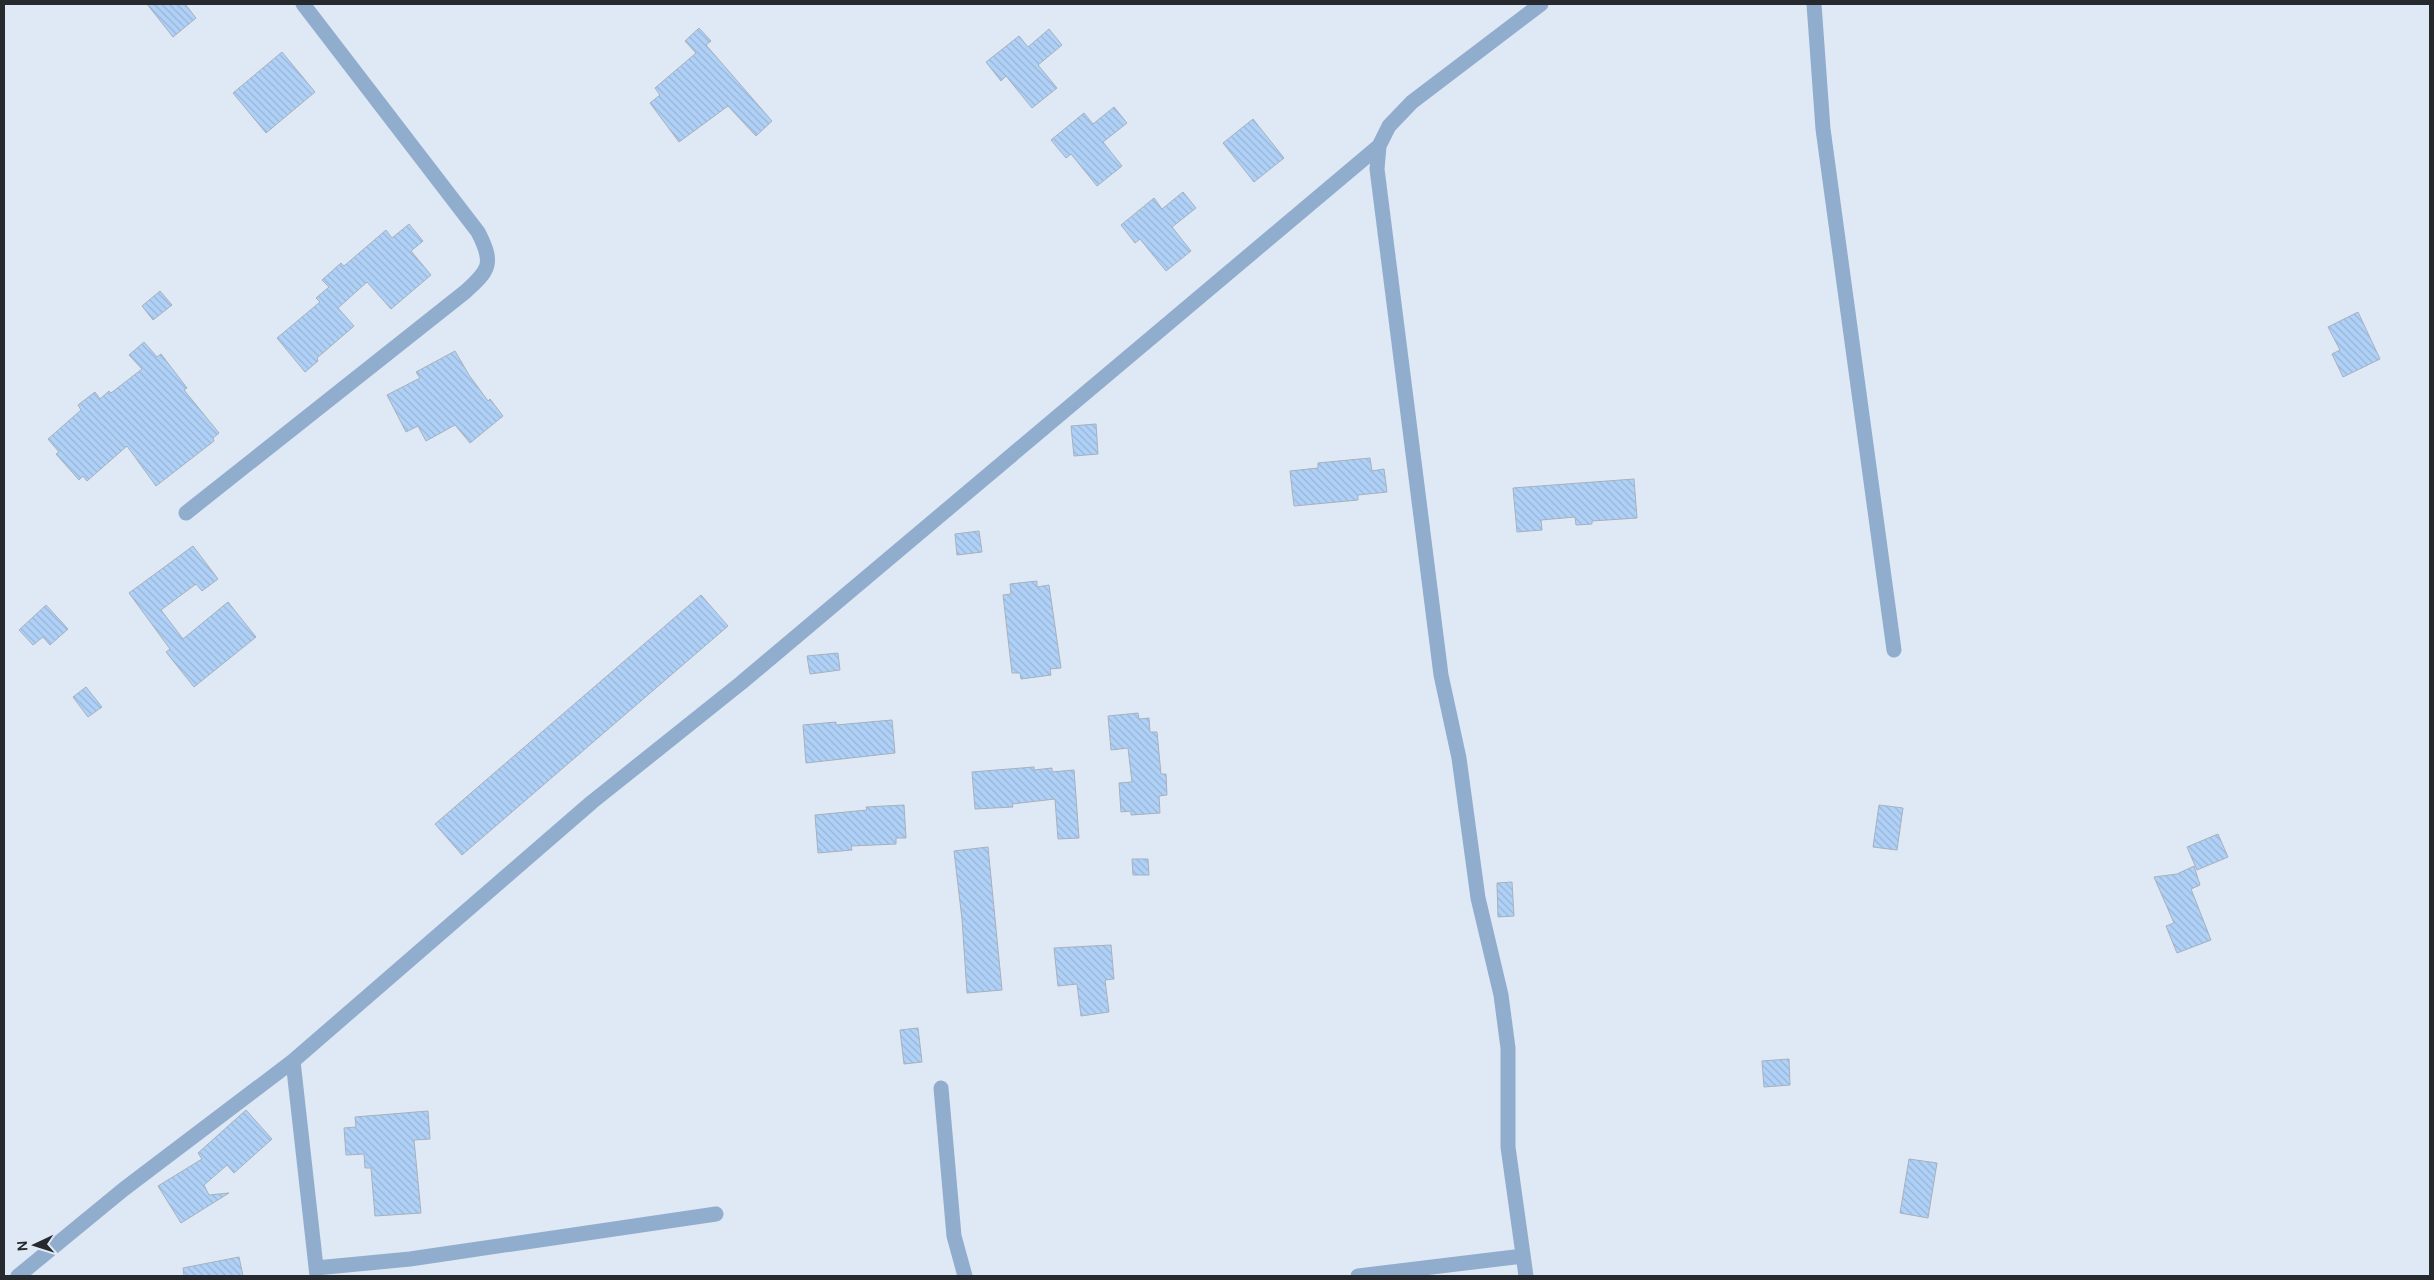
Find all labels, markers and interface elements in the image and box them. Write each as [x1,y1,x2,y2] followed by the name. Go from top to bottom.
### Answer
[10,1220,60,1270] north arrow
[13,1240,31,1252] text: N

